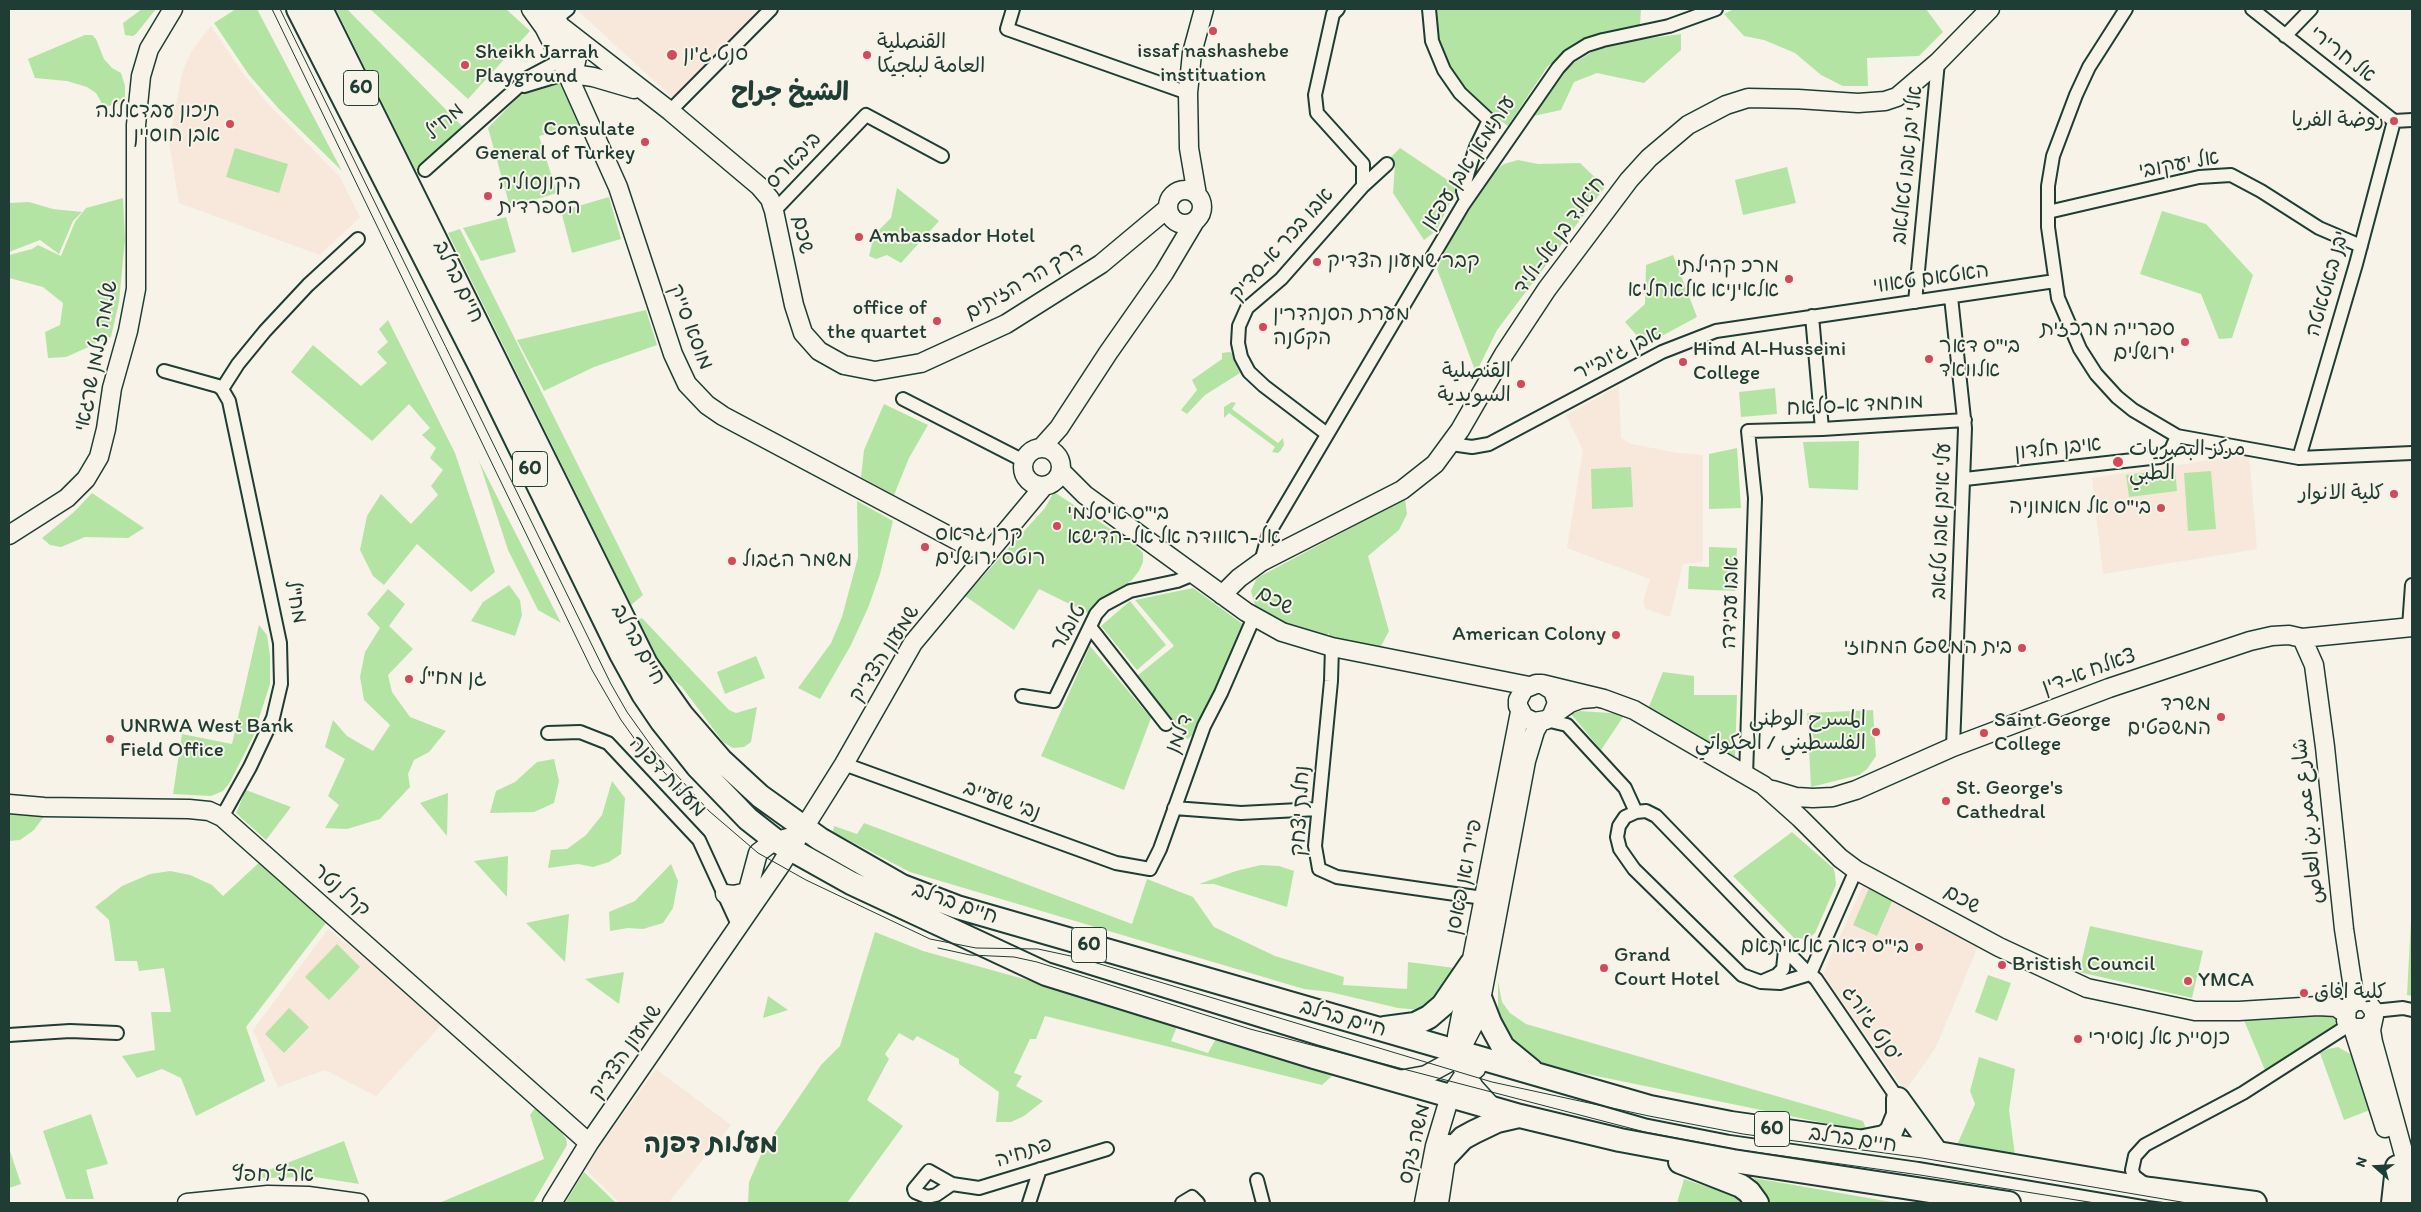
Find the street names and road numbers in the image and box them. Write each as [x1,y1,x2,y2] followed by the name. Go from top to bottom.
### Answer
[2304,21,2380,89] street label: אל חרירי
[344,70,378,106] road number: 60
[1887,84,1929,246] street label: אלי יבנ אבו טאלאב
[1416,91,1522,235] street label: עות'מאן אבן עפאן
[420,98,470,146] street label: מח"ל
[761,127,827,195] street label: ביבארס
[2137,146,2221,184] street label: אל יעקובי
[1509,172,1611,300] street label: ח'אלד בן אל-וליד
[1224,183,1340,307] street label: אבו בכר א-סדיק
[786,214,818,256] street label: שכם
[2301,228,2355,340] street label: יבנ באטאטה
[427,237,489,327] street label: חיים ברלב
[961,238,1089,326] street label: דרך הר הזיתים
[1871,258,1991,300] street label: האטאם טאווי
[70,278,124,434] street label: שלמה זלמן שרגאי
[662,280,718,374] street label: מוסא סייק
[1570,321,1666,387] street label: אבן ג'ובייר
[1786,390,1924,422] street label: מוחמד א-סלאח
[2013,432,2103,466] street label: איבן חלדון
[1927,442,1957,600] street label: עלי איבן אבו טלאב
[512,452,548,486] road number: 60
[1717,556,1745,650] street label: אבו עבידה
[278,578,312,626] street label: מח"ל
[1252,581,1298,621] street label: שכם
[605,600,671,690] street label: חיים ברלב
[1046,600,1092,656] street label: טובלר
[844,601,926,707] street label: שמעון הצדיק
[2039,643,2139,701] street label: צאלח א-דין
[1161,711,1199,757] street label: דלמן
[623,731,711,823] street label: מעלות דפנה
[2288,737,2330,905] street label: شارع عمر بن العاص
[1286,765,1316,857] street label: נחלת יצחק
[960,775,1044,827] street label: נבי שועייב
[1441,817,1489,937] street label: פייר ואן פאסן
[307,859,375,923] street label: קרל נטר
[909,878,1001,930] street label: חיים ברלב
[1939,880,1985,920] street label: שכם
[1072,928,1106,962] road number: 60
[1836,981,1906,1067] street label: סנט ג'ורג'
[1297,995,1389,1043] street label: חיים ברלב
[584,1000,668,1104] street label: שמעון הצדיק
[1394,1101,1436,1187] street label: משה זקס
[1754,1112,1790,1146] road number: 60
[1807,1121,1899,1159] street label: חיים ברלב
[992,1132,1056,1174] street label: פתחיה
[232,1163,314,1189] street label: ארץ חפץ

